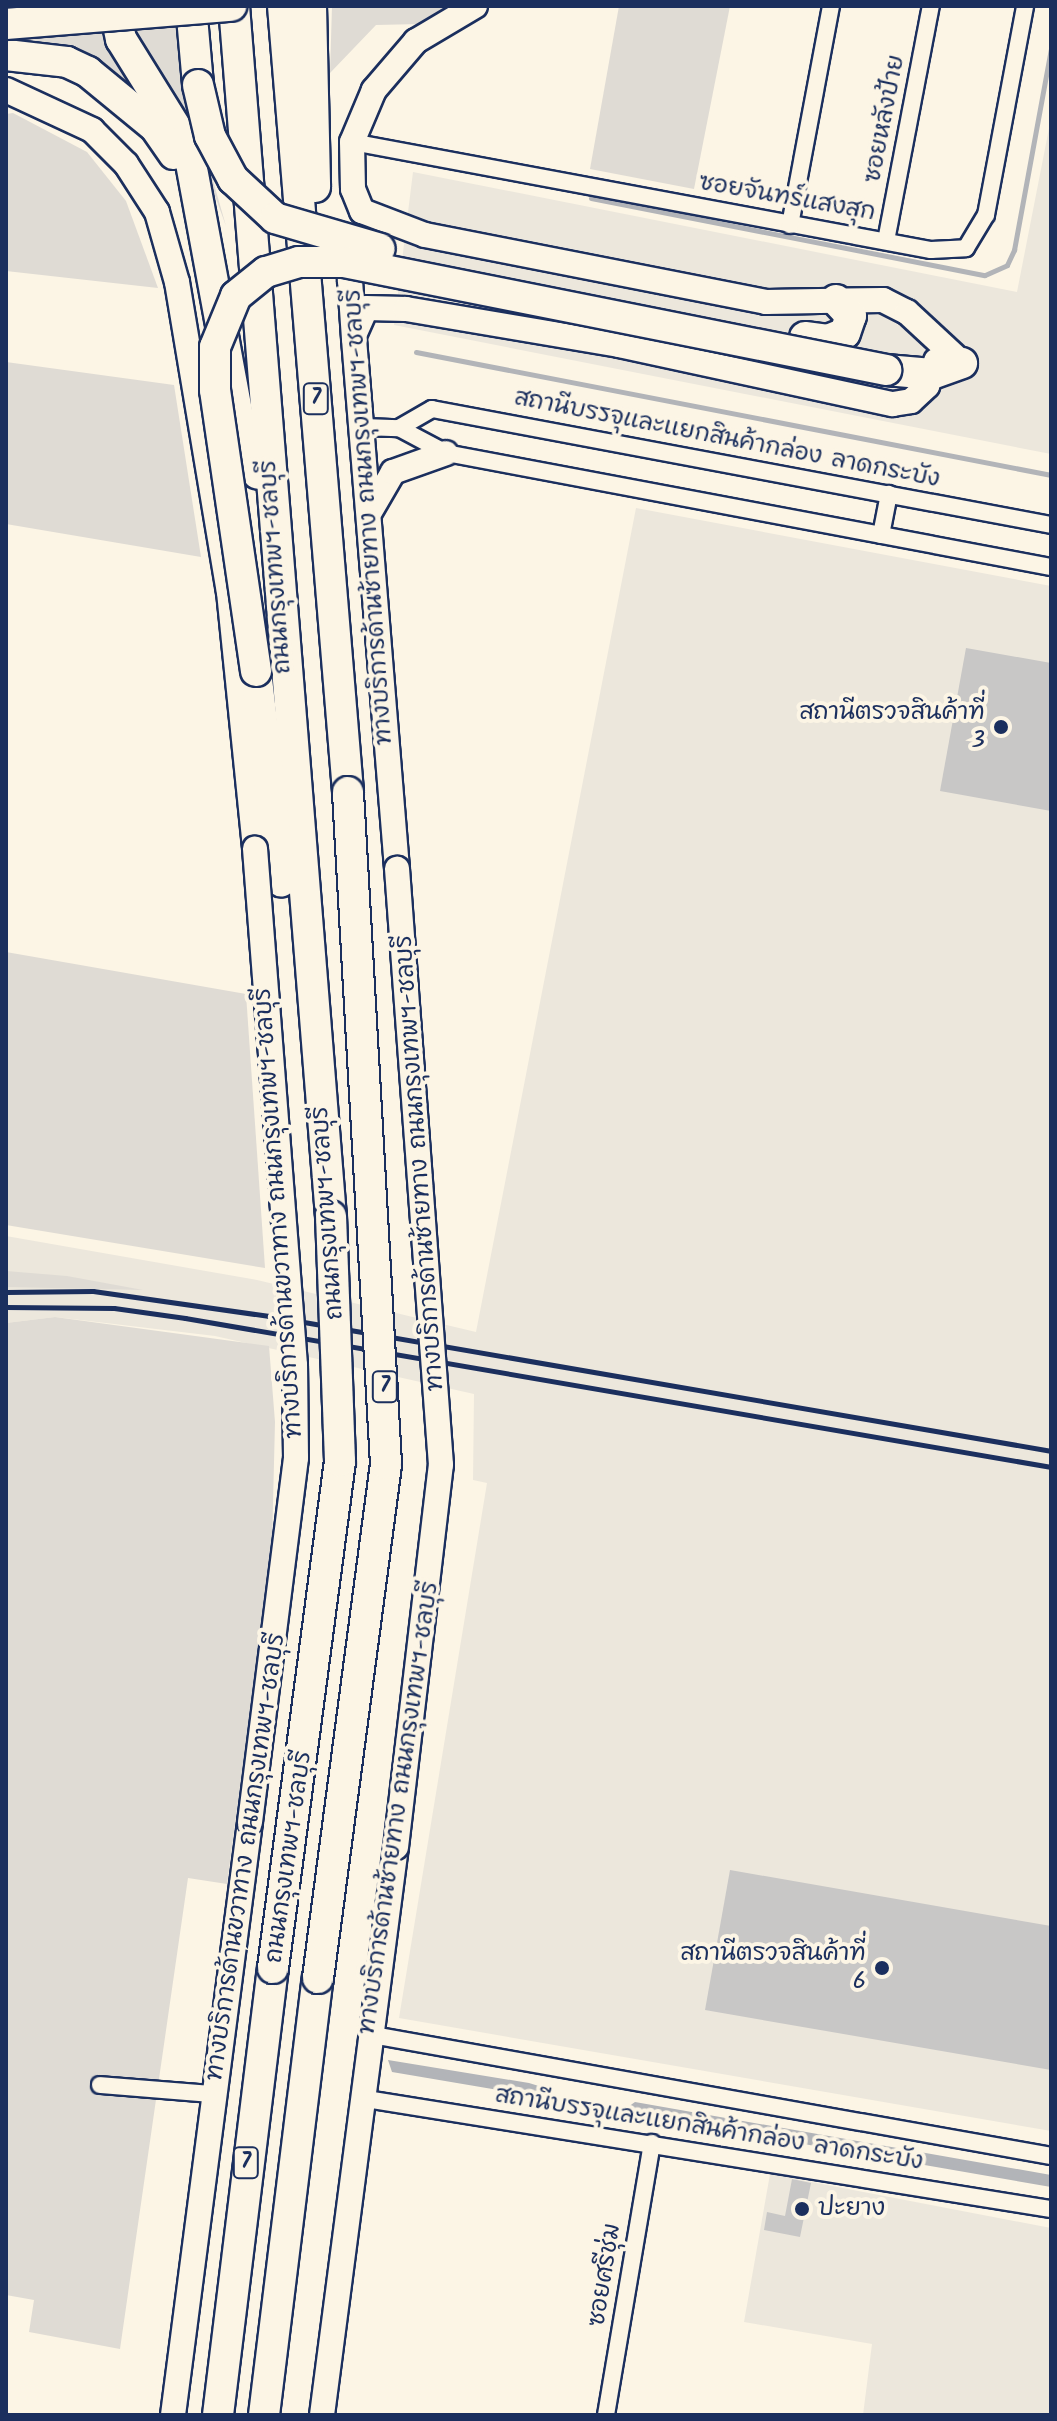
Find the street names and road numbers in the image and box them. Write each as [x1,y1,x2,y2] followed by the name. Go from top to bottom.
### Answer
[858,52,912,186] street label: ซอยหลังป้าย
[696,168,878,228] street label: ซอยจันทร์แสงสุก
[339,288,399,746] street label: ทางบริการด้านซ้ายทาง ถนนกรุงเทพฯ-ชลบุรี
[302,381,330,417] road number: 7
[512,384,942,494] street label: สถานีบรรจุและแยกสินค้ากล่อง ลาดกระบัง
[254,459,298,675] street label: ถนนกรุงเทพฯ-ชลบุรี
[390,934,450,1392] street label: ทางบริการด้านซ้ายทาง ถนนกรุงเทพฯ-ชลบุรี
[249,987,309,1439] street label: ทางบริการด้านขวาทาง ถนนกรุงเทพฯ-ชลบุรี
[306,1105,350,1321] street label: ถนนกรุงเทพฯ-ชลบุรี
[371,1369,399,1405] road number: 7
[353,1580,445,2036] street label: ทางบริการด้านซ้ายทาง ถนนกรุงเทพฯ-ชลบุรี
[200,1631,292,2083] street label: ทางบริการด้านขวาทาง ถนนกรุงเทพฯ-ชลบุรี
[260,1749,318,1965] street label: ถนนกรุงเทพฯ-ชลบุรี
[493,2081,925,2177] street label: สถานีบรรจุและแยกสินค้ากล่อง ลาดกระบัง
[232,2145,260,2181] road number: 7
[583,2221,627,2329] street label: ซอยศรีชุ่ม

